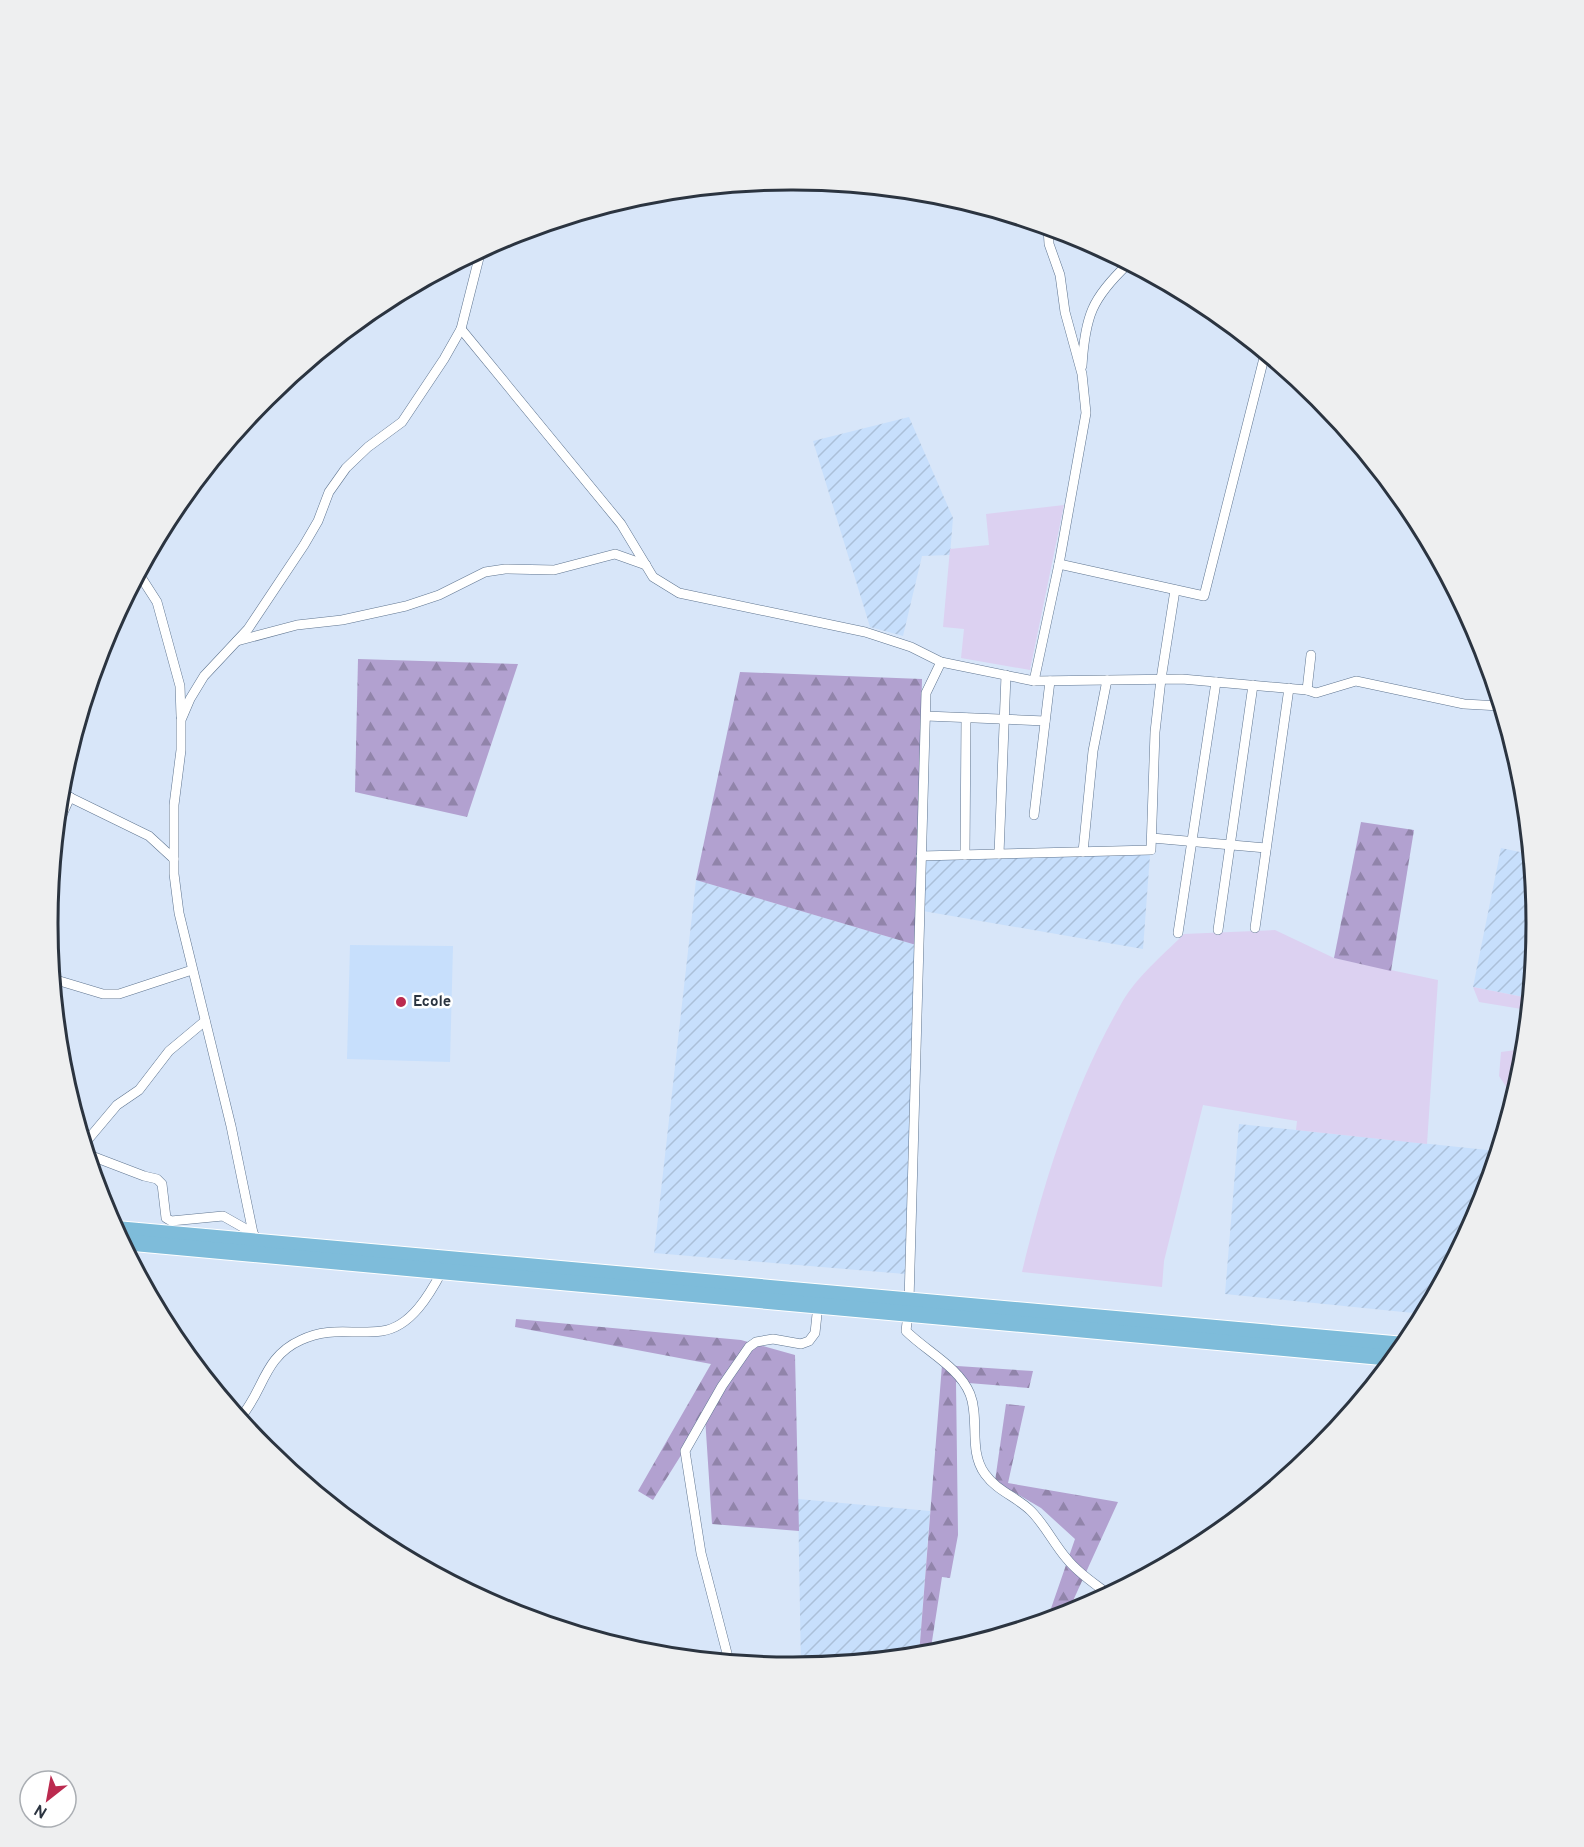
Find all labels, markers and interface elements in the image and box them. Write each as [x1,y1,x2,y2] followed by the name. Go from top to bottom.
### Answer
[413,993,451,1012] place label: Ecole
[394,995,408,1009] marker: Ecole
[18,1769,78,1829] north arrow
[31,1799,51,1822] text: N

